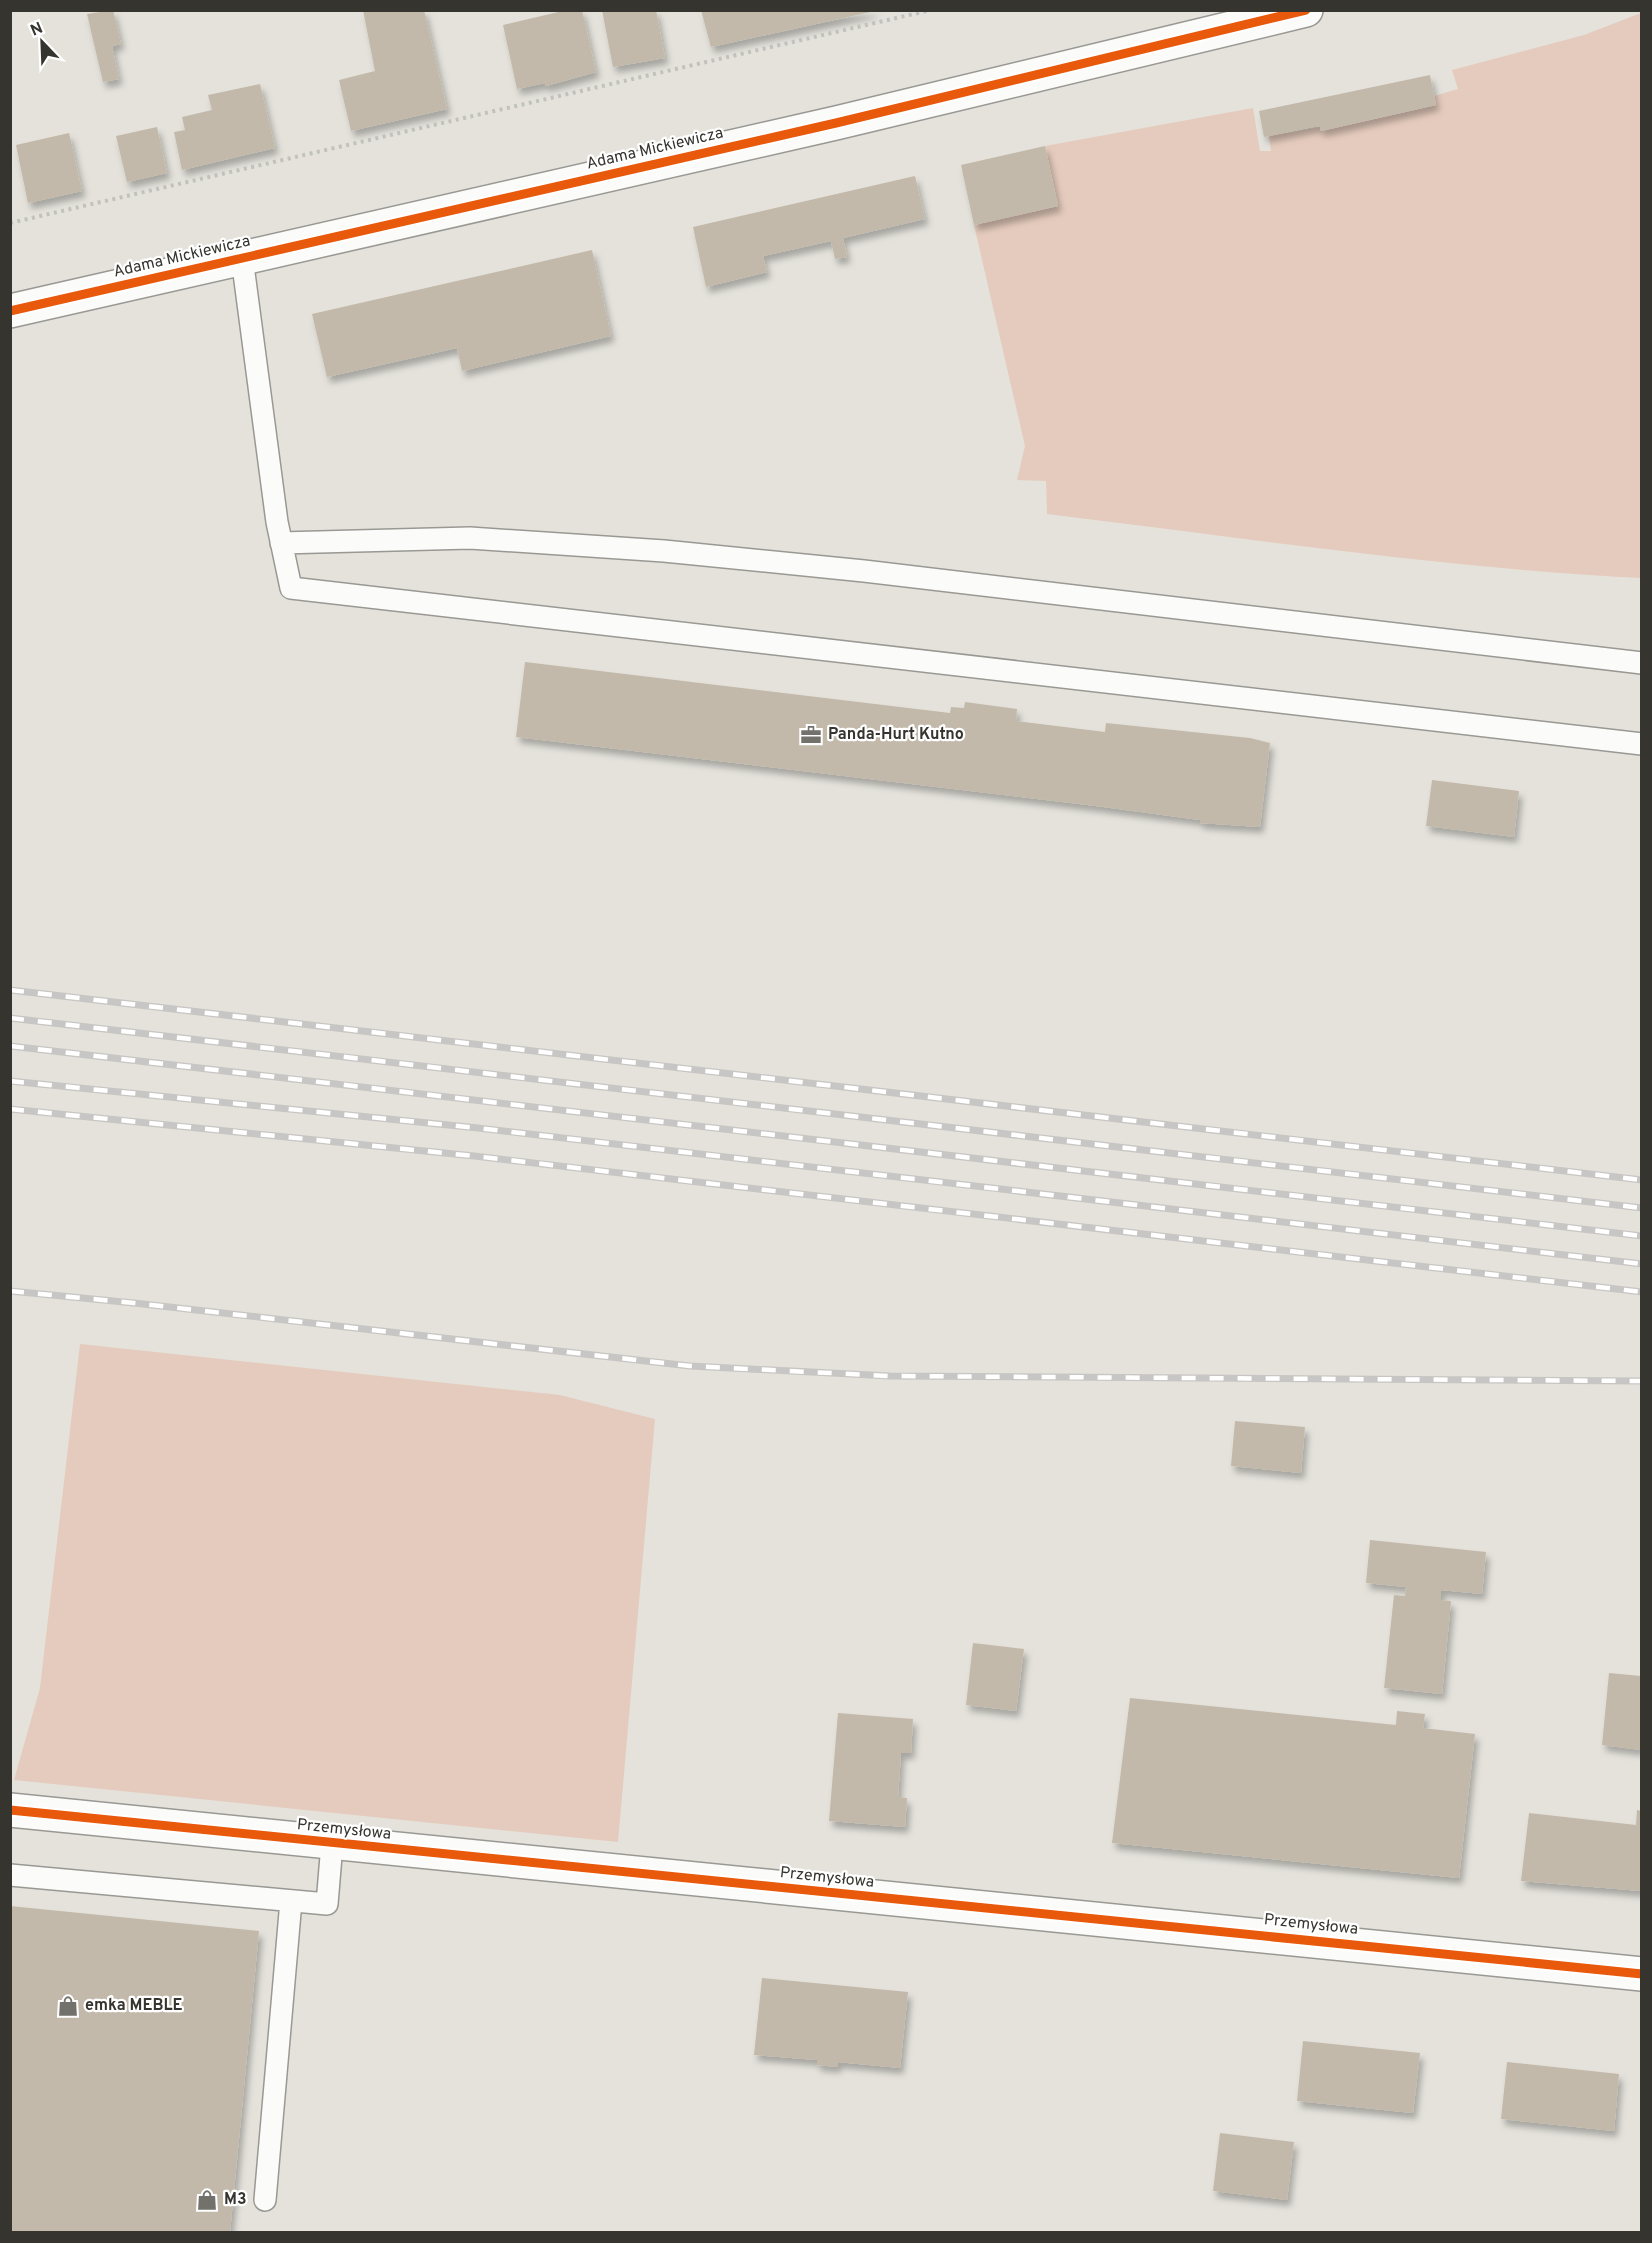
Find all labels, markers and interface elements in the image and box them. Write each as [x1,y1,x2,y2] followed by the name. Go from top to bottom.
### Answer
[12,12,72,72] north arrow
[28,19,46,41] text: N
[585,124,725,174] street label: Adama Mickiewicza
[112,232,252,282] street label: Adama Mickiewicza
[799,723,823,747] office icon: Panda-Hurt Kutno
[828,725,964,745] place label: Panda-Hurt Kutno
[296,1815,392,1845] street label: Przemysłowa
[779,1863,875,1893] street label: Przemysłowa
[1263,1910,1359,1940] street label: Przemysłowa
[56,1994,80,2018] shop icon: emka MEBLE
[85,1996,182,2016] place label: emka MEBLE
[195,2188,219,2212] shop icon: M3
[224,2190,247,2210] place label: M3

